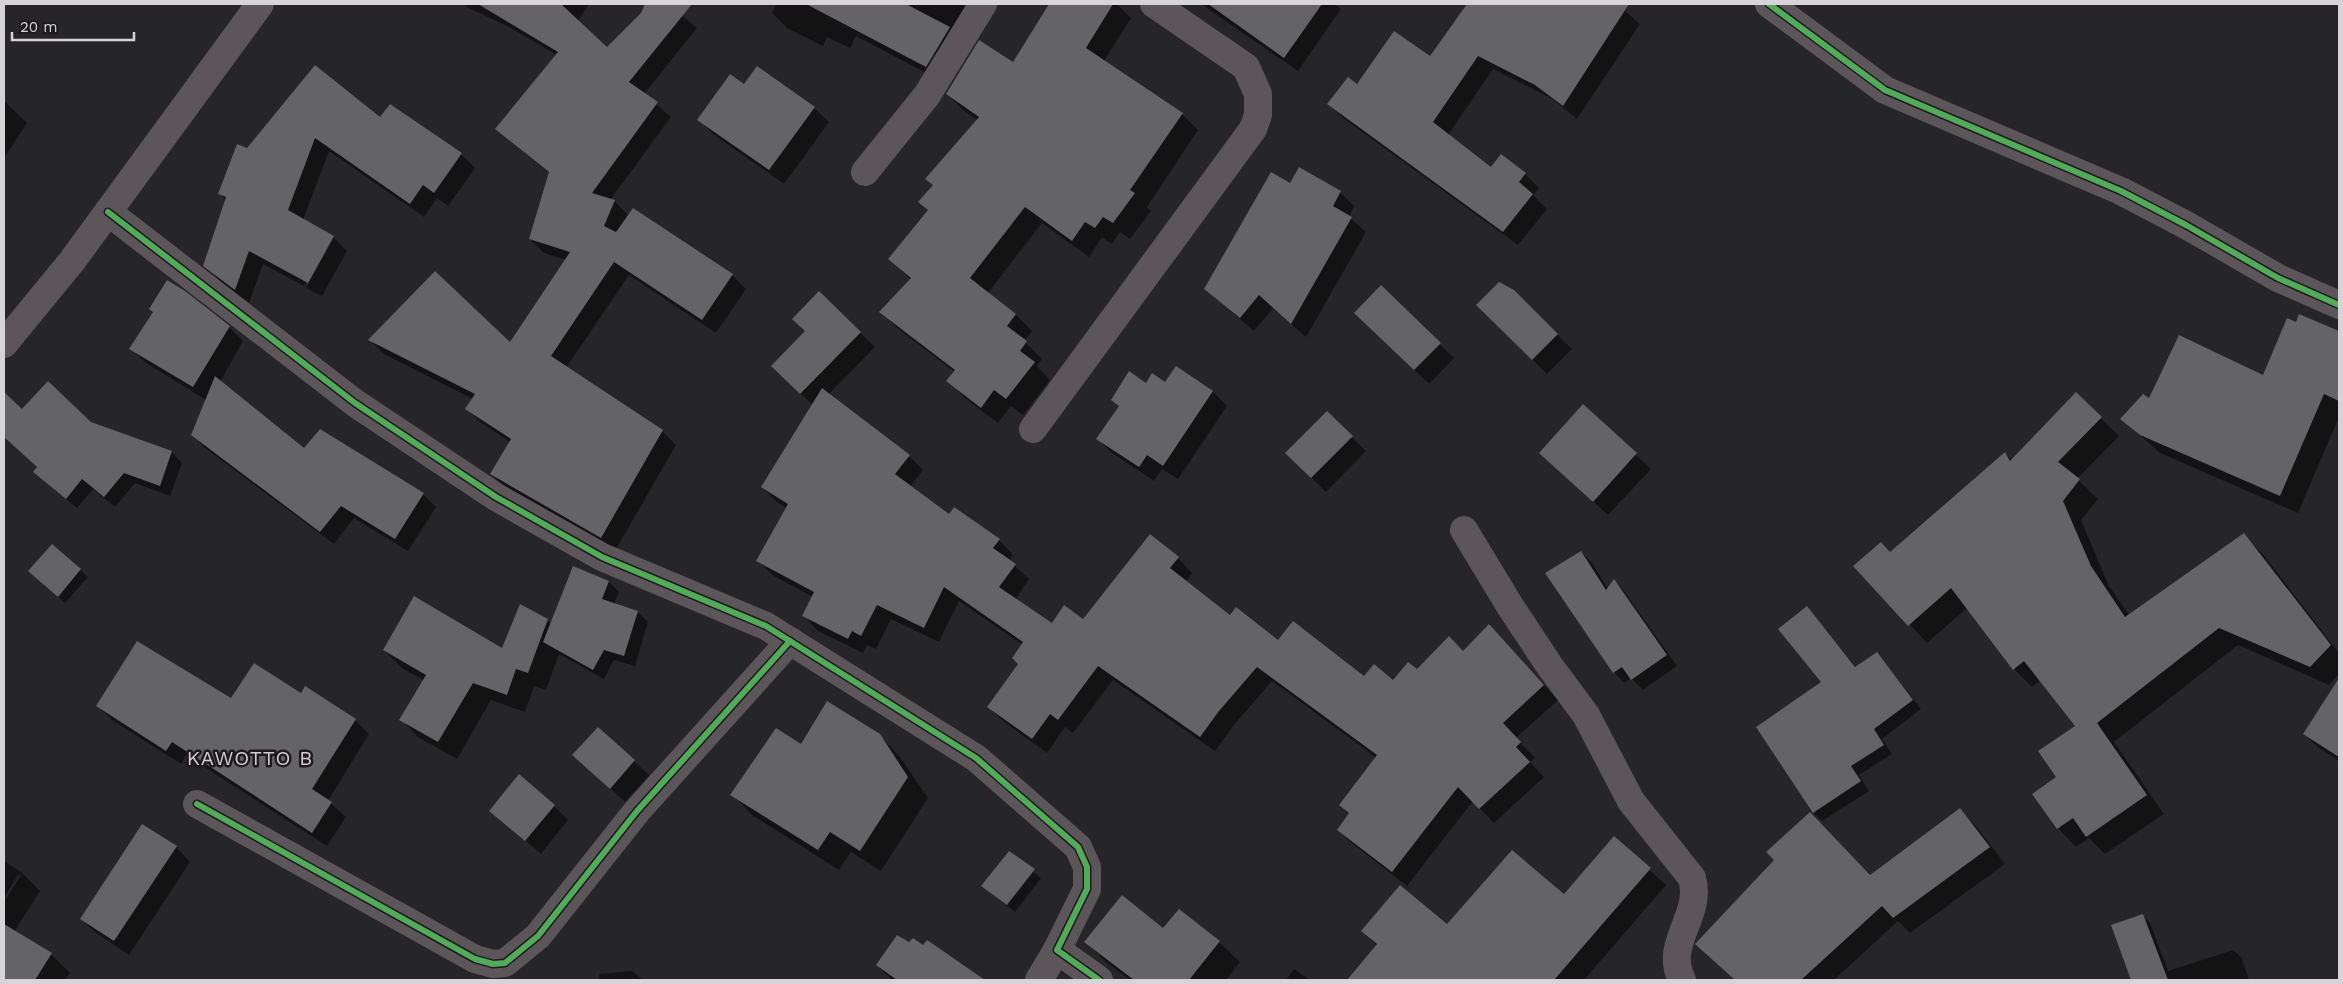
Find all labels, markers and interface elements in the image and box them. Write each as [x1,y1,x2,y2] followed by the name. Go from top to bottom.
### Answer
[12,10,135,42] scale bar
[20,18,58,36] text: 20 m
[187,746,313,770] district label: KAWOTTO B

